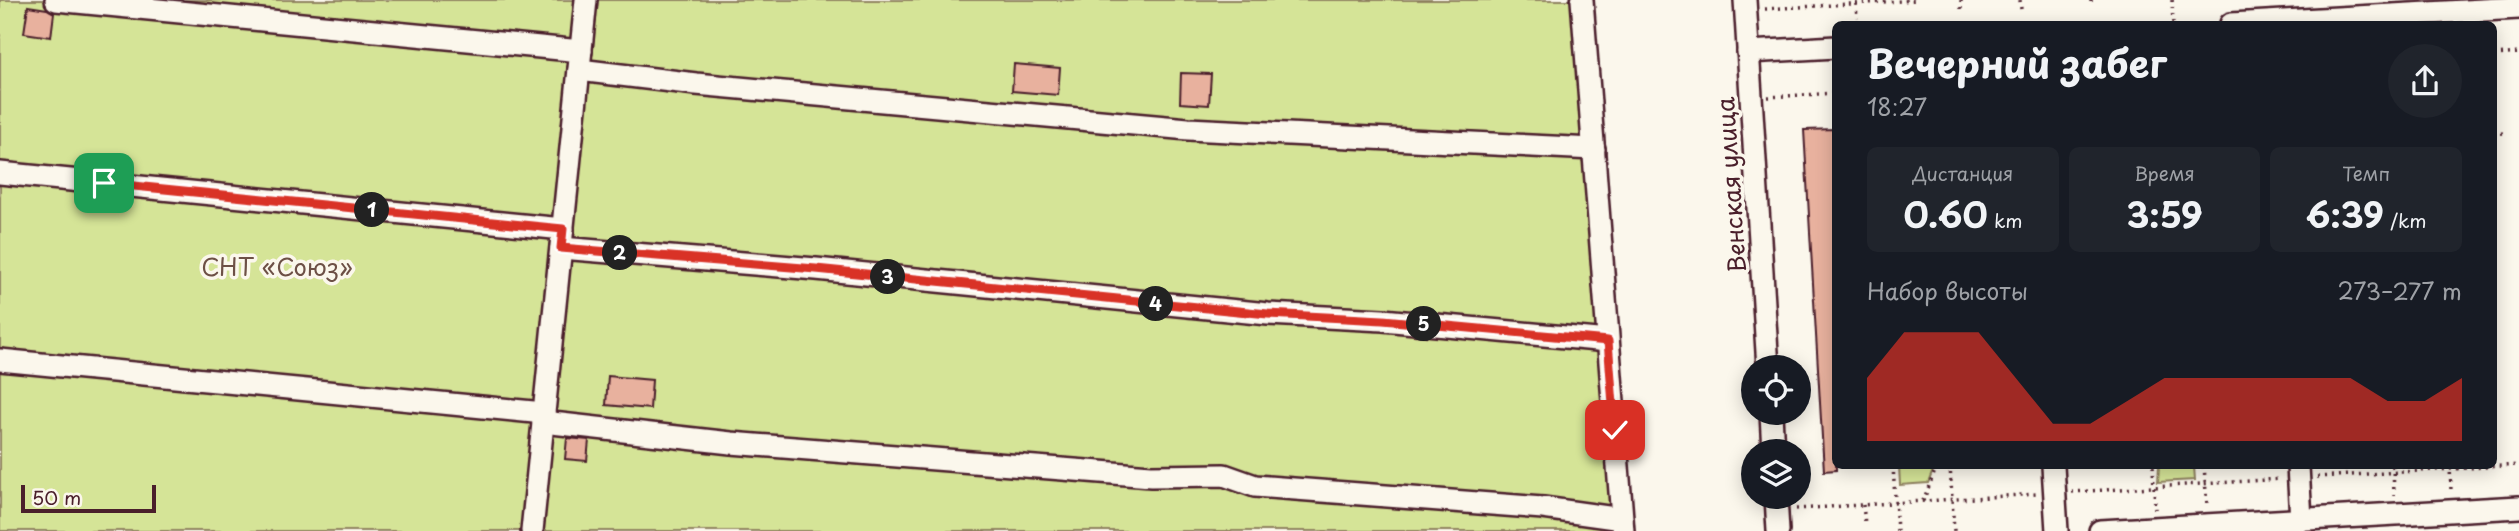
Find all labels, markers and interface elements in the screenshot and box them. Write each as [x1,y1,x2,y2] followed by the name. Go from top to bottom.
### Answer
[1867,34,2167,91] text: Вечерний забег
[2388,44,2462,118] button: share
[1867,89,1927,124] text: 18:27
[1706,96,1754,274] street label: Венская улица
[74,153,134,213] pin
[1912,159,2013,187] text: Дистанция
[2134,159,2195,187] text: Время
[2342,159,2390,187] text: Темп
[85,164,123,202] icon: arrive
[1903,187,1988,240] text: 0.60
[2126,187,2203,240] text: 3:59
[2306,187,2384,240] text: 6:39
[354,192,390,228] pin: 1
[367,195,376,223] text: 1
[1988,206,2023,234] text: km
[2384,206,2427,234] text: /km
[602,236,638,270] pin: 2
[613,238,626,266] text: 2
[201,248,353,284] park label: СНТ «Союз»
[870,260,906,294] pin: 3
[881,262,894,290] text: 3
[1867,273,2028,308] text: Набор высоты
[2338,273,2462,308] text: 273–277 m
[1138,286,1174,322] pin: 4
[1149,289,1162,317] text: 4
[1406,306,1442,342] pin: 5
[1417,309,1430,337] text: 5
[1741,355,1811,509] map controls
[1741,355,1811,425] button: locate
[1585,400,1645,460] pin
[1596,411,1634,449] icon: check
[1741,439,1811,509] button: layers
[21,482,156,514] scale bar
[32,483,81,511] text: 50 m

